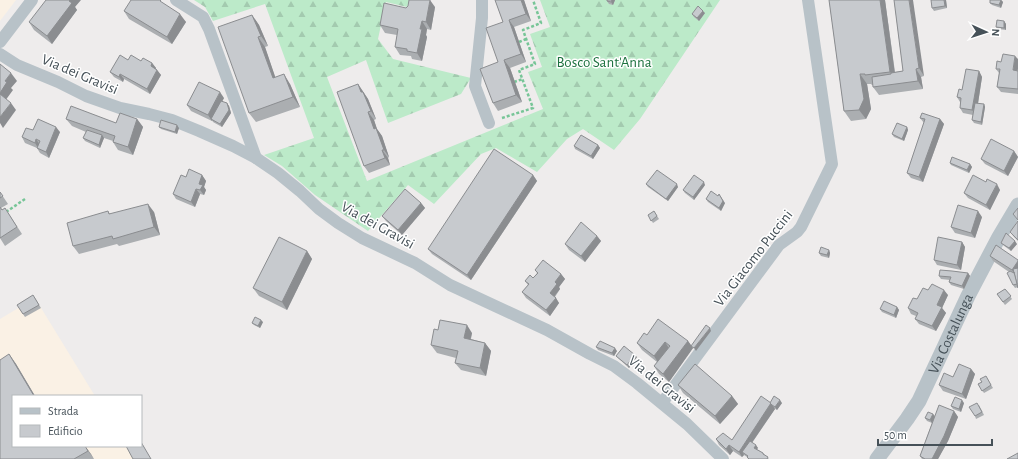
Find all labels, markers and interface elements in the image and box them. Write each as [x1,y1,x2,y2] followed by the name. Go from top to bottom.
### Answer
[966,12,1006,52] north arrow
[990,28,1001,37] text: N
[39,52,120,97] street label: Via dei Gravisi
[556,55,652,70] park label: Bosco Sant'Anna
[338,199,417,252] street label: Via dei Gravisi
[711,207,796,309] street label: Via Giacomo Puccini
[926,291,976,376] street label: Via Costalunga
[625,353,698,416] street label: Via dei Gravisi
[12,395,142,447] legend
[48,405,79,417] text: Strada
[878,421,992,447] scale bar
[48,425,83,437] text: Edificio
[884,429,907,441] text: 50 m

